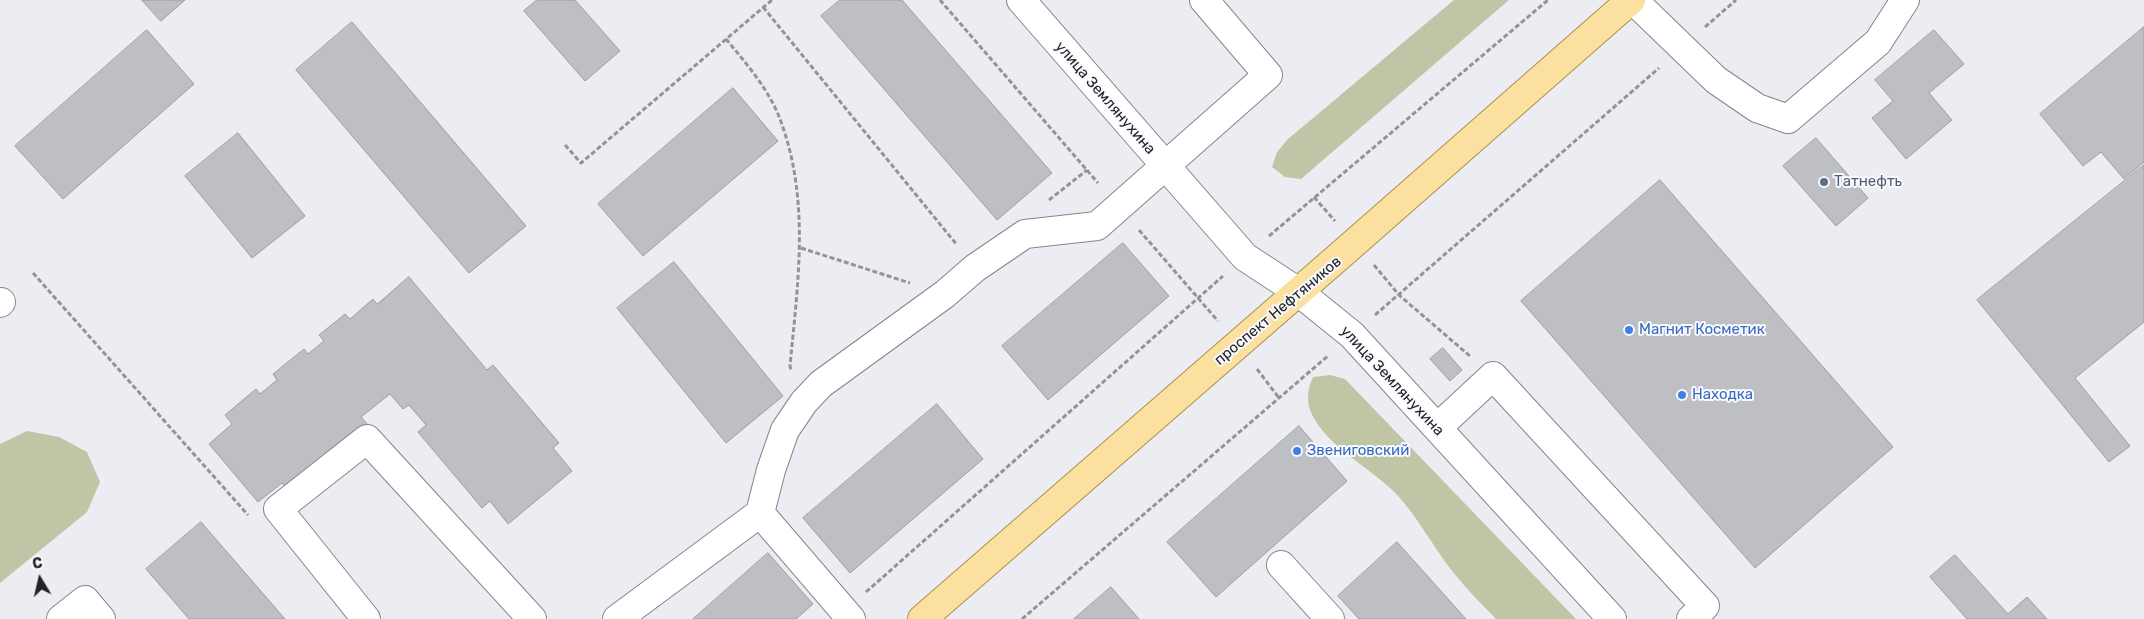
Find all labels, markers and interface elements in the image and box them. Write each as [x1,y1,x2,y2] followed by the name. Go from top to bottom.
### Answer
[1051,38,1159,158] street label: улица Землянухина
[1834,173,1902,191] place label: Татнефть
[1818,176,1830,188] marker: Татнефть
[1211,253,1345,369] street label: проспект Нефтяников
[1639,321,1765,339] place label: Магнит Косметик
[1336,322,1448,440] street label: улица Землянухина
[1623,324,1635,336] marker: Магнит Косметик
[1692,386,1753,404] place label: Находка
[1676,389,1688,401] marker: Находка
[1307,442,1409,460] place label: Звениговский
[1291,445,1303,457] marker: Звениговский
[15,554,65,604] north arrow
[31,555,44,573] text: С

